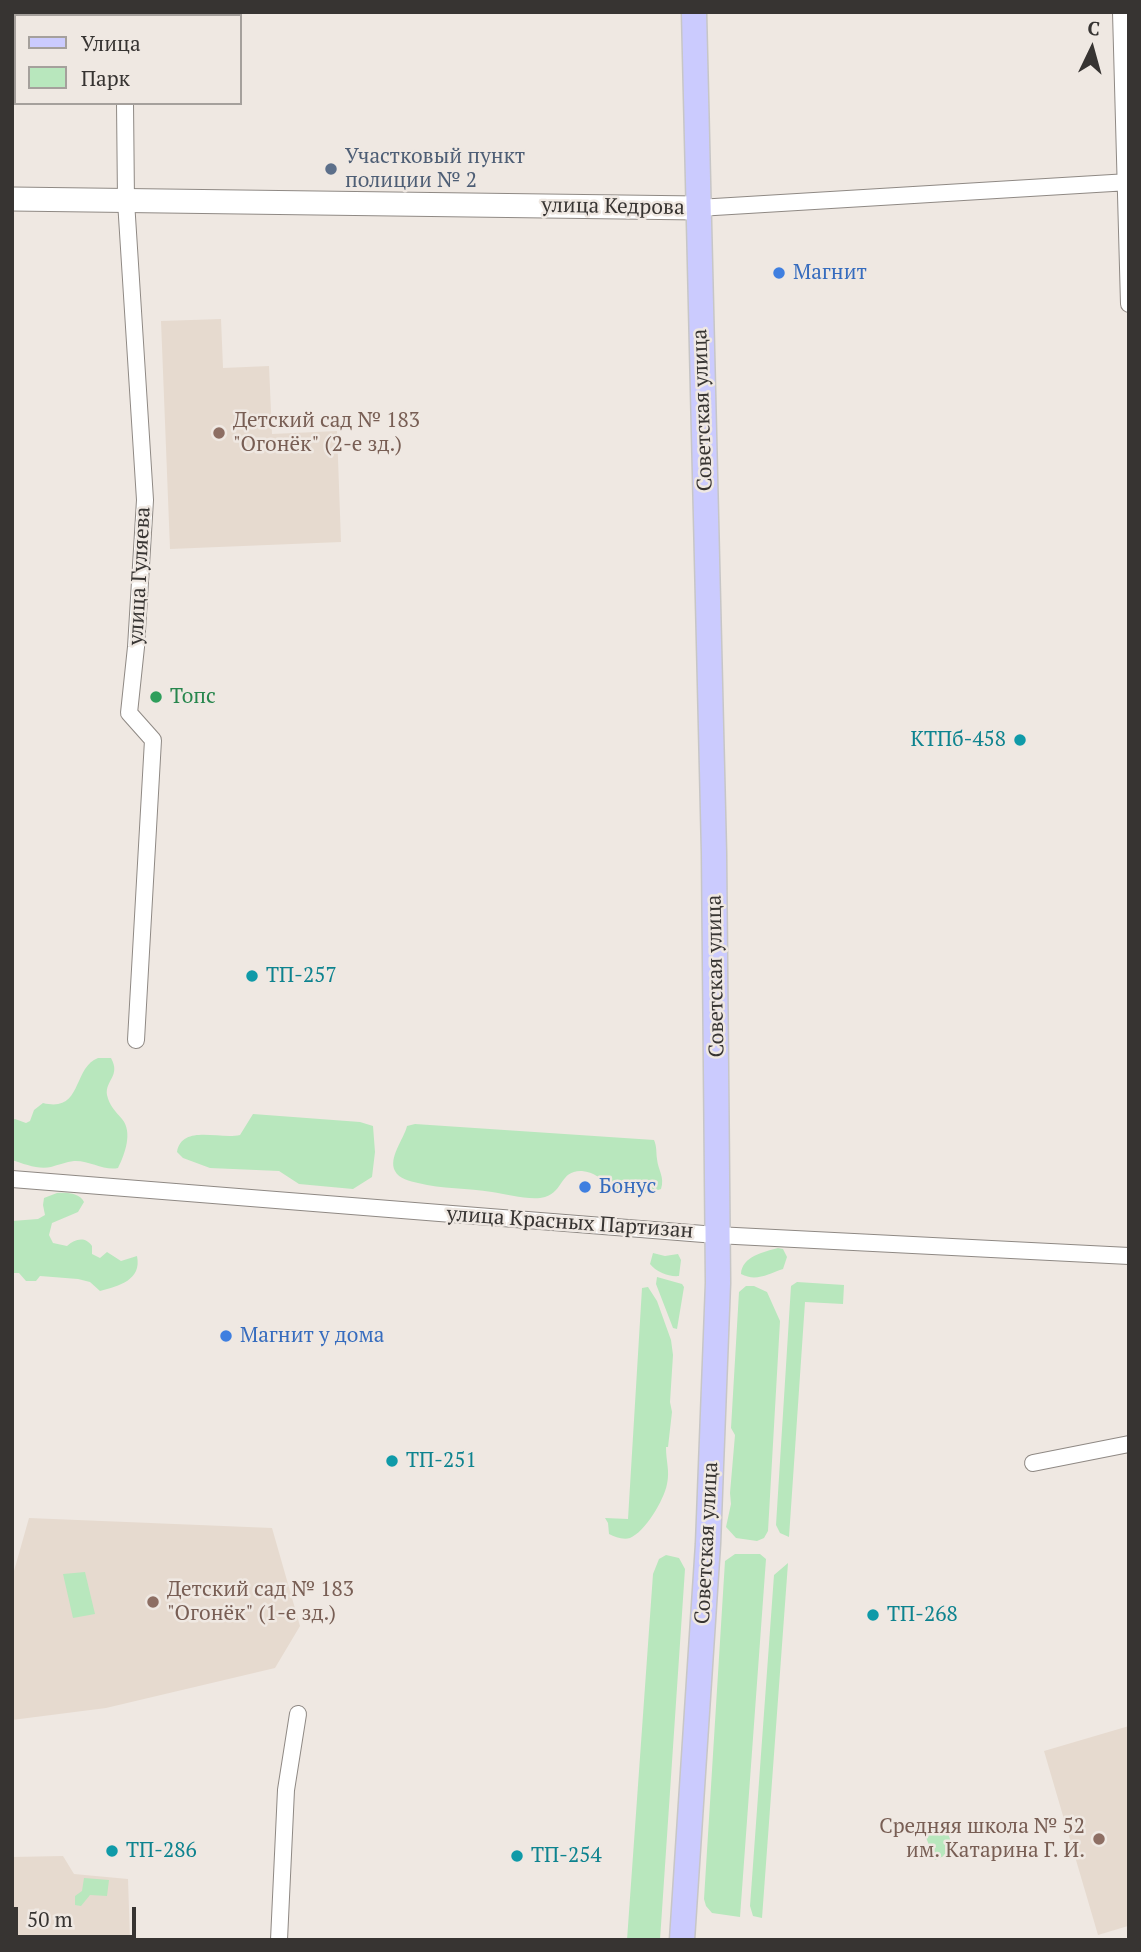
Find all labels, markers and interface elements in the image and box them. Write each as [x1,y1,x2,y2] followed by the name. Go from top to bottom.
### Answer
[14,14,242,105] legend
[1057,14,1127,84] north arrow
[1087,15,1101,41] text: С
[81,29,141,57] text: Улица
[81,64,130,92] text: Парк
[345,144,525,194] place label: Участковый пункт полиции № 2
[323,161,339,177] marker: Участковый пункт полиции № 2
[541,193,685,221] street label: улица Кедрова
[793,260,867,286] place label: Магнит
[771,265,787,281] marker: Магнит
[688,328,718,492] street label: Советская улица
[233,408,420,458] place label: Детский сад № 183 "Огонёк" (2-е зд.)
[211,425,227,441] marker: Детский сад № 183 "Огонёк" (2-е зд.)
[124,506,156,646] street label: улица Гуляева
[170,684,216,710] place label: Топс
[148,689,164,705] marker: Топс
[911,727,1006,753] place label: КТПб-458
[1012,732,1028,748] marker: КТПб-458
[702,895,730,1057] street label: Советская улица
[266,963,337,989] place label: ТП-257
[244,968,260,984] marker: ТП-257
[599,1174,656,1200] place label: Бонус
[577,1179,593,1195] marker: Бонус
[446,1202,694,1244] street label: улица Красных Партизан
[240,1323,384,1349] place label: Магнит у дома
[218,1328,234,1344] marker: Магнит у дома
[406,1448,477,1474] place label: ТП-251
[384,1453,400,1469] marker: ТП-251
[690,1461,724,1625] street label: Советская улица
[167,1577,354,1627] place label: Детский сад № 183 "Огонёк" (1-е зд.)
[145,1594,161,1610] marker: Детский сад № 183 "Огонёк" (1-е зд.)
[887,1602,958,1628] place label: ТП-268
[865,1607,881,1623] marker: ТП-268
[879,1814,1085,1864] place label: Средняя школа № 52 им. Катарина Г. И.
[1091,1831,1107,1847] marker: Средняя школа № 52 им. Катарина Г. И.
[126,1838,197,1864] place label: ТП-286
[104,1843,120,1859] marker: ТП-286
[531,1843,602,1869] place label: ТП-254
[509,1848,525,1864] marker: ТП-254
[18,1892,140,1936] scale bar
[27,1905,73,1933] text: 50 m

